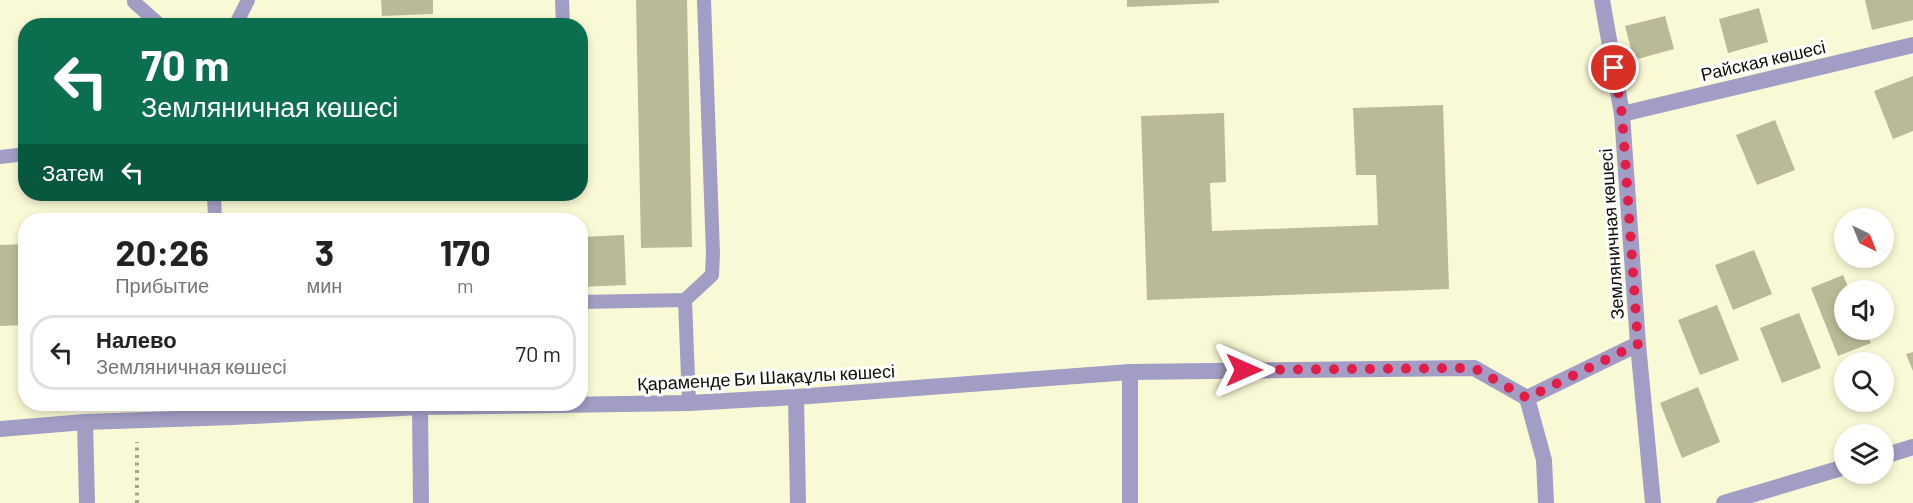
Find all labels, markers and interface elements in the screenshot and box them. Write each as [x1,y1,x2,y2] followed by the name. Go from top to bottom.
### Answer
[1698,35,1828,85] street label: Райская көшесі
[141,39,229,89] text: 70 m
[42,42,120,120] icon: left
[1588,42,1639,93] pin
[1597,51,1630,84] icon: arrive
[141,90,398,122] text: Земляничная көшесі
[1594,148,1628,320] street label: Земляничная көшесі
[116,156,149,189] icon: left
[42,159,104,185] text: Затем
[1834,208,1894,268] north arrow
[1834,208,1894,484] map controls
[116,230,209,273] text: 20:26
[315,230,334,273] text: 3
[440,230,491,273] text: 170
[115,273,209,297] text: Прибытие
[306,273,342,297] text: мин
[457,273,473,297] text: m
[1834,280,1894,340] button: sound
[96,326,177,352] text: Налево
[45,336,78,369] icon: left
[1212,338,1276,402] position arrow
[516,340,561,366] text: 70 m
[1834,352,1894,412] button: search
[96,354,287,378] text: Земляничная көшесі
[636,359,896,395] street label: Қараменде Би Шақаұлы көшесі
[1834,424,1894,484] button: layers

